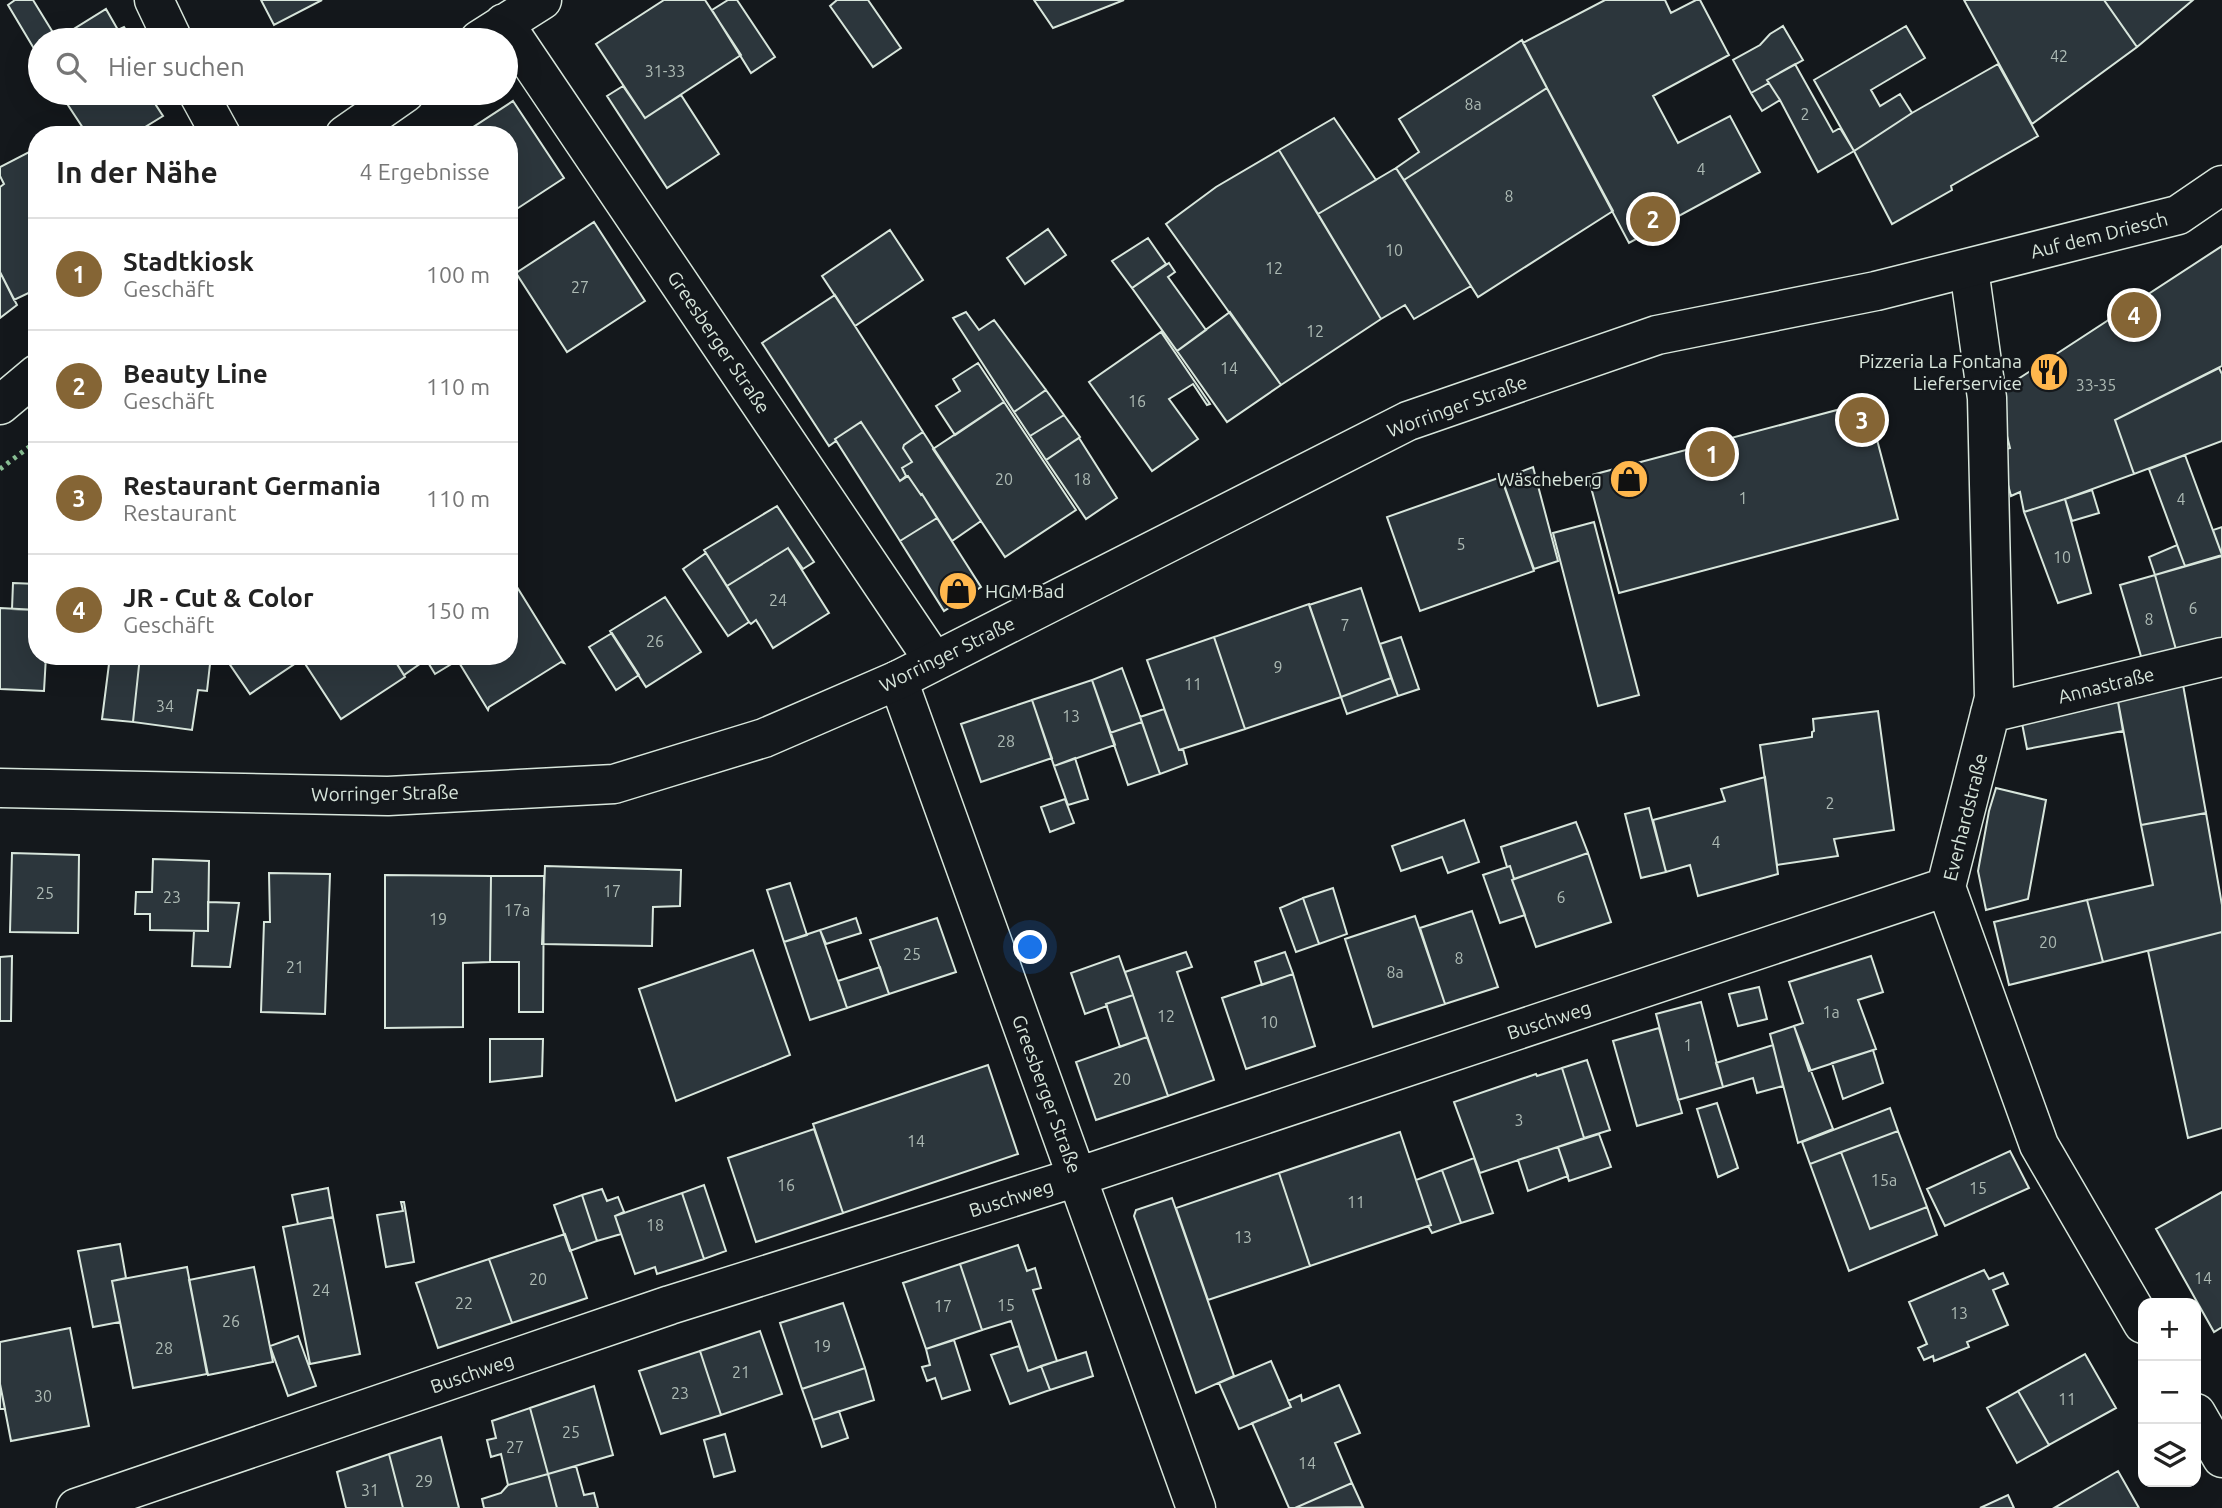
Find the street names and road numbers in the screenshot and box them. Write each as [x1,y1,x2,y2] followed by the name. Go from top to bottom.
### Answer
[2028,207,2170,263] street label: Auf dem Driesch
[663,267,775,417] street label: Greesberger Straße
[1384,370,1530,442] street label: Worringer Straße
[876,612,1018,696] street label: Worringer Straße
[2056,662,2156,708] street label: Annastraße
[1938,751,1992,883] street label: Everhardstraße
[311,781,459,805] street label: Worringer Straße
[1504,996,1594,1044] street label: Buschweg
[1008,1012,1086,1176] street label: Greesberger Straße
[966,1175,1056,1221] street label: Buschweg
[427,1348,517,1398] street label: Buschweg

